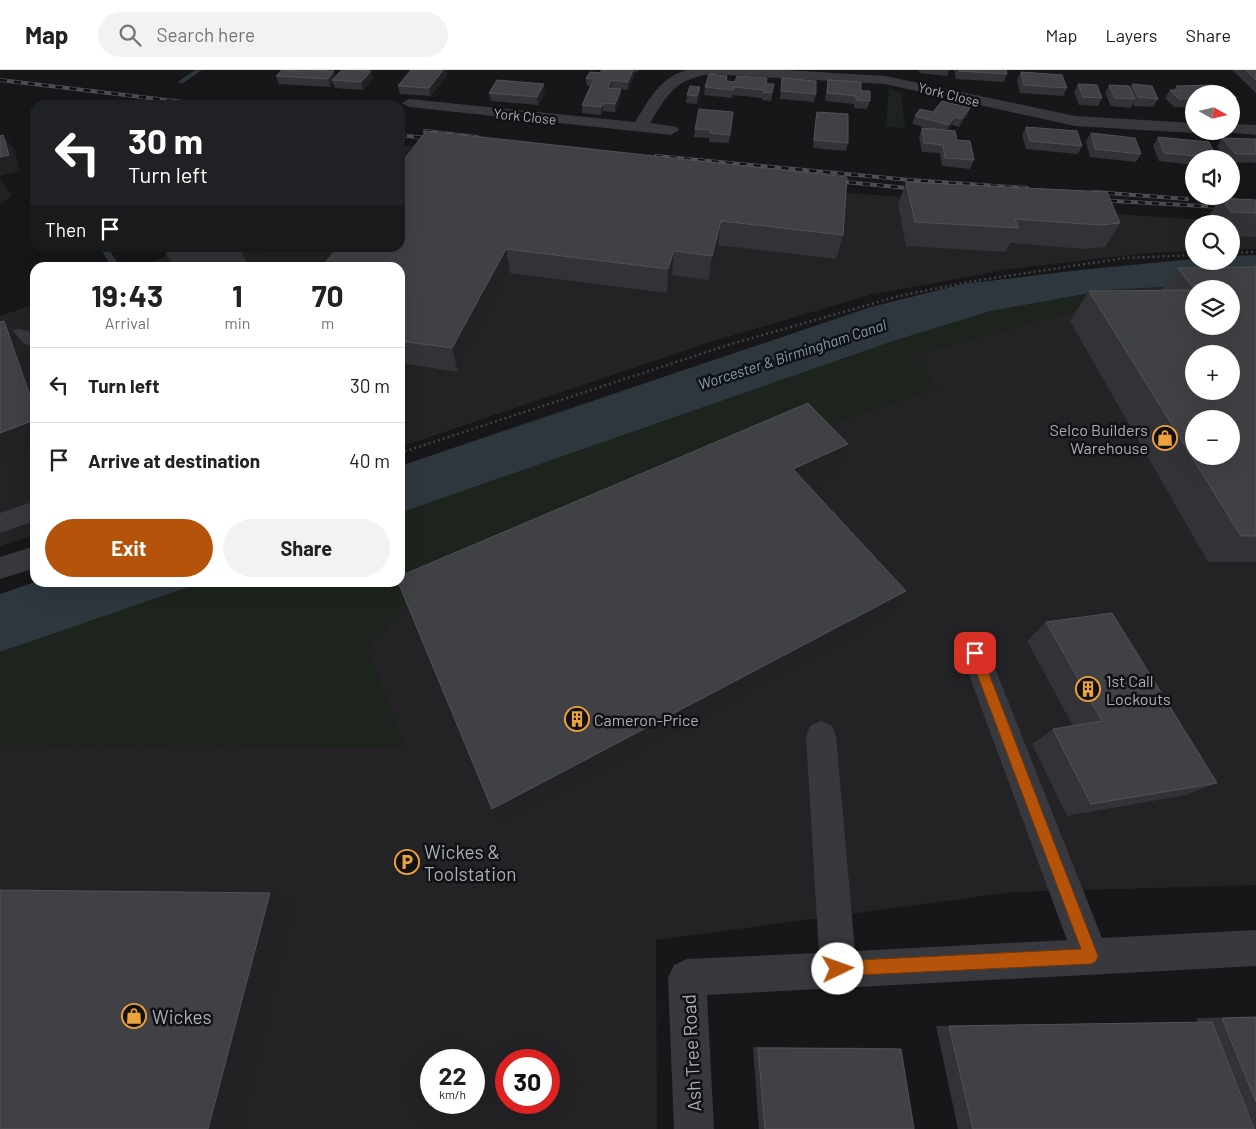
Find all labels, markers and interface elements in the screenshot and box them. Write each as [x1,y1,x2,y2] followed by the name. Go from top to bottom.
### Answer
[98,12,448,57] search box
[25,20,68,49] text: Map
[116,21,144,49] icon: search
[156,23,255,46] text: Search here
[1045,24,1077,46] text: Map
[1105,24,1158,46] text: Layers
[1186,24,1231,46] text: Share
[916,78,982,110] street label: York Close
[1185,85,1240,140] north arrow
[1185,85,1240,465] map controls
[493,104,557,128] street label: York Close
[128,119,203,161] text: 30 m
[45,120,110,185] icon: left
[1185,150,1240,205] button: sound
[128,161,208,187] text: Turn left
[96,215,124,243] icon: arrive
[1185,215,1240,270] button: search
[45,218,86,241] text: Then
[91,277,163,313] text: 19:43
[232,277,243,313] text: 1
[312,277,344,313] text: 70
[1185,280,1240,335] button: layers
[105,313,150,332] text: Arrival
[224,313,250,332] text: min
[321,313,334,332] text: m
[696,315,889,393] water label: Worcester & Birmingham Canal
[1185,345,1240,400] button: +
[45,371,73,399] icon: left
[88,374,159,397] text: Turn left
[350,374,390,397] text: 30 m
[1185,410,1240,465] button: −
[1049,420,1148,457] place label: Selco Builders Warehouse
[1152,425,1178,451] shop icon: Selco Builders Warehouse
[45,446,73,474] icon: arrive
[88,449,260,472] text: Arrive at destination
[349,449,390,472] text: 40 m
[45,519,213,577] button: Exit
[223,519,390,577] button: Share
[954,632,996,674] pin
[961,639,989,667] icon: arrive
[1106,671,1171,708] place label: 1st Call Lockouts
[1075,676,1101,702] building icon: 1st Call Lockouts
[564,706,590,732] building icon: Cameron-Price
[594,710,699,729] place label: Cameron-Price
[424,840,517,885] place label: Wickes & Toolstation
[394,849,420,875] parking icon: Wickes & Toolstation
[811,942,863,994] position arrow
[676,994,706,1112] street label: Ash Tree Road
[121,1003,147,1029] shop icon: Wickes
[152,1005,212,1028] place label: Wickes
[495,1049,560,1114] speed limit sign: 30
[438,1060,467,1090] text: 22
[439,1087,466,1101] text: km/h

